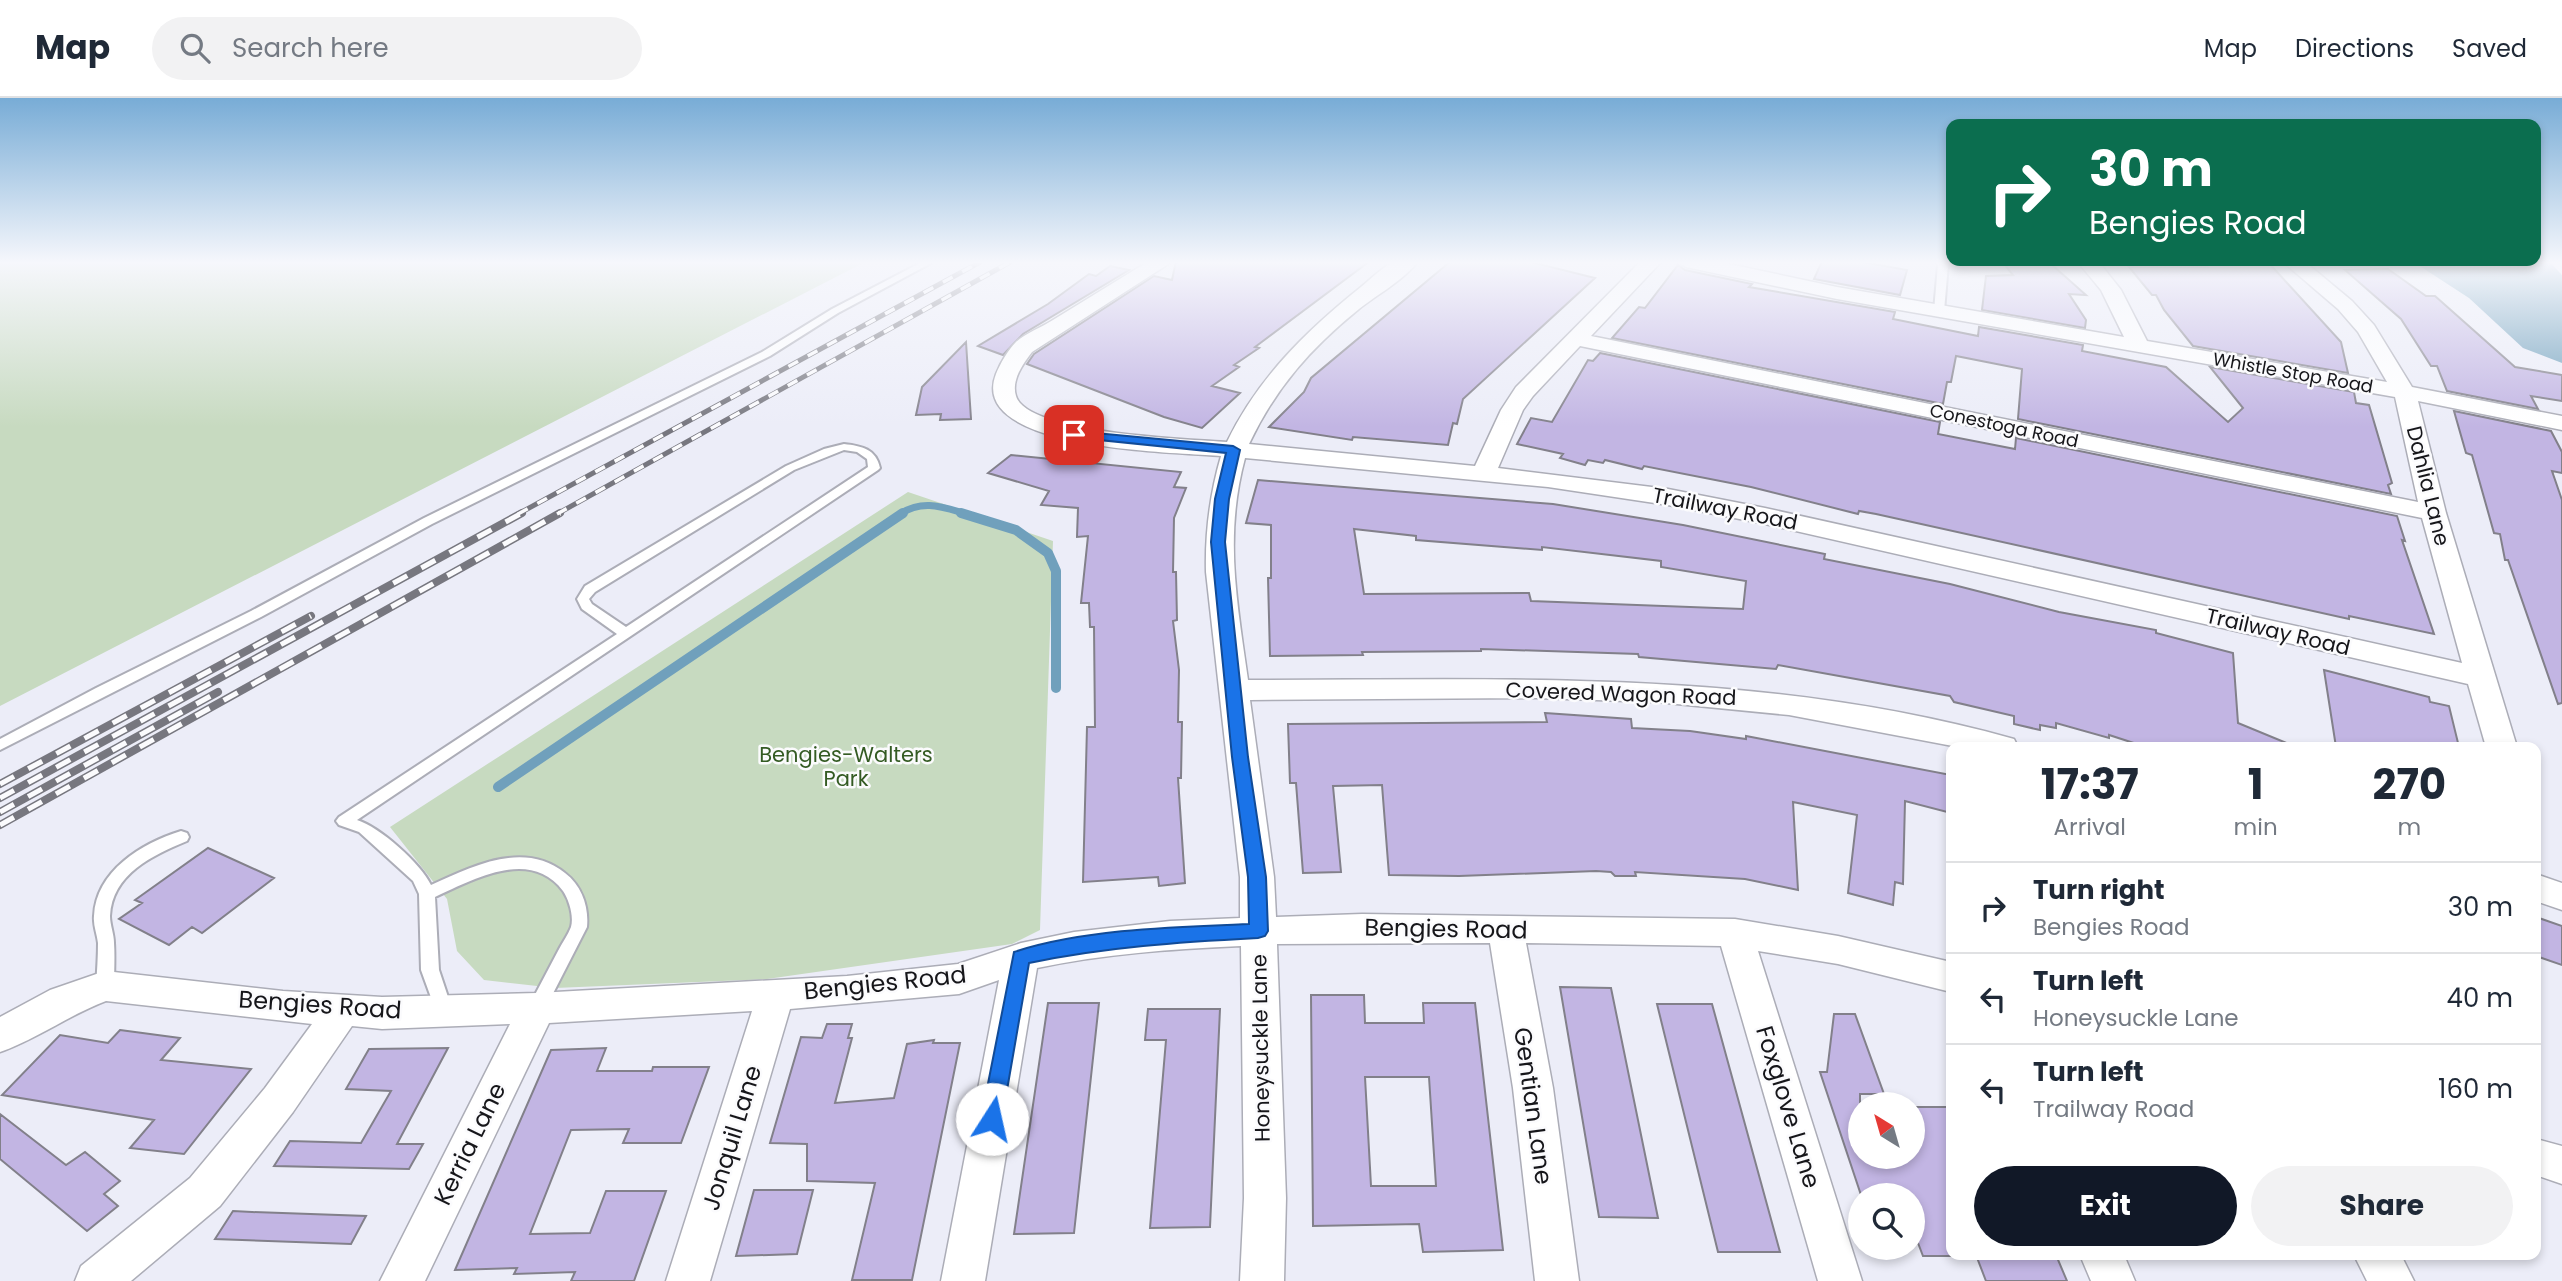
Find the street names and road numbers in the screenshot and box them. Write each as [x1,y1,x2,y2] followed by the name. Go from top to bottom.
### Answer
[2211,346,2375,399] street label: Whistle Stop Road
[1927,398,2081,453] street label: Conestoga Road
[2400,423,2457,549] street label: Dahlia Lane
[1650,480,1800,537] street label: Trailway Road
[2203,601,2353,662] street label: Trailway Road
[1505,675,1737,712] street label: Covered Wagon Road
[1364,911,1528,946] street label: Bengies Road
[1244,954,1277,1142] street label: Honeysuckle Lane
[802,958,968,1007] street label: Bengies Road
[237,982,403,1027] street label: Bengies Road
[1748,1022,1829,1192] street label: Foxglove Lane
[1506,1025,1561,1187] street label: Gentian Lane
[694,1061,769,1214] street label: Jonquil Lane
[426,1077,513,1211] street label: Kerria Lane

